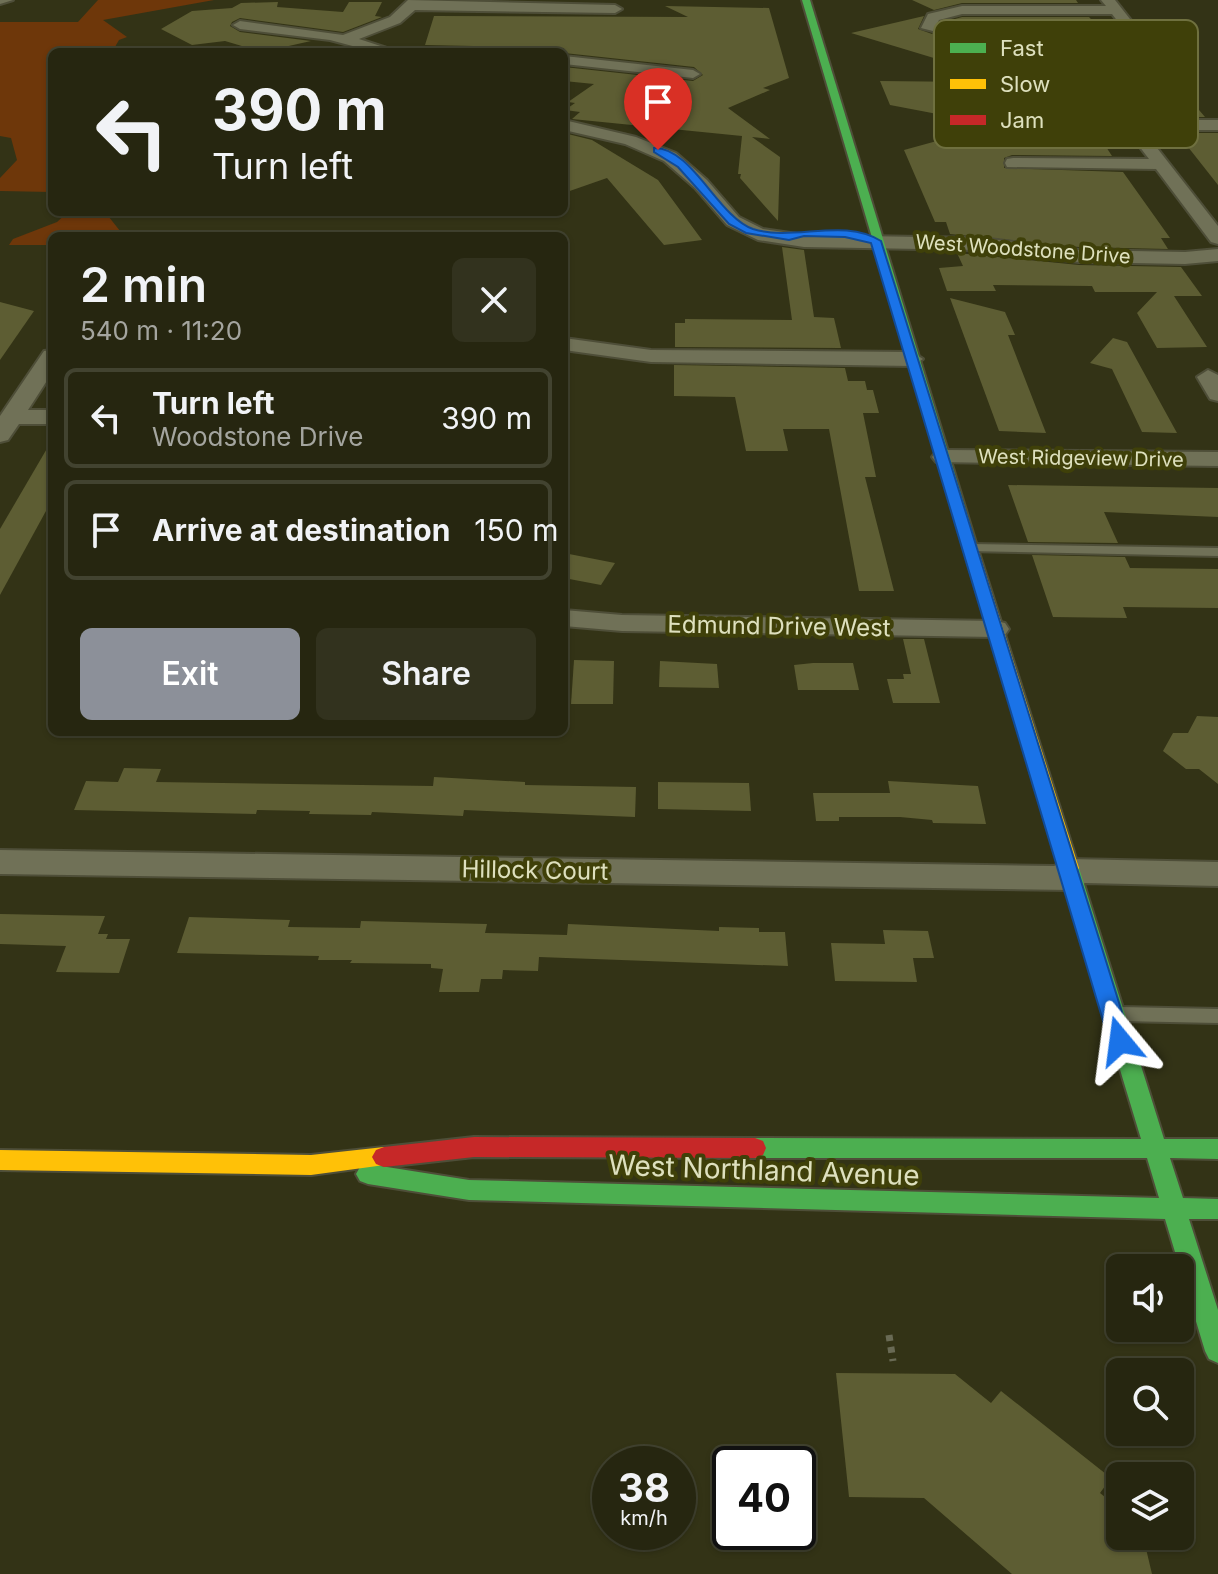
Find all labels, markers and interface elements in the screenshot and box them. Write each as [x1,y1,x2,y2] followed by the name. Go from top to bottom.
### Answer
[934,20,1198,148] legend
[1000,35,1044,61] text: Fast
[624,68,692,150] pin
[1000,71,1050,97] text: Slow
[212,76,387,144] text: 390 m
[80,80,184,184] icon: left
[636,80,680,124] icon: arrive
[1000,107,1044,133] text: Jam
[212,144,353,188] text: Turn left
[915,230,1131,268] street label: West Woodstone Drive
[80,255,207,314] text: 2 min
[452,258,536,342] button: close
[80,315,242,346] text: 540 m · 11:20
[152,385,274,421] text: Turn left
[84,396,128,440] icon: left
[441,400,532,436] text: 390 m
[152,421,363,452] text: Woodstone Drive
[978,444,1184,472] street label: West Ridgeview Drive
[84,508,128,552] icon: arrive
[152,512,450,548] text: Arrive at destination
[474,512,558,548] text: 150 m
[667,610,891,642] street label: Edmund Drive West
[80,628,300,720] button: Exit
[316,628,536,720] button: Share
[461,854,609,886] street label: Hillock Court
[1078,999,1162,1083] position arrow
[608,1148,920,1192] street label: West Northland Avenue
[1106,1254,1194,1550] map controls
[1106,1254,1194,1342] button: sound
[1106,1358,1194,1446] button: search
[712,1446,816,1550] speed limit sign: 40
[1106,1462,1194,1550] button: layers
[618,1463,670,1512] text: 38
[620,1506,668,1530] text: km/h

